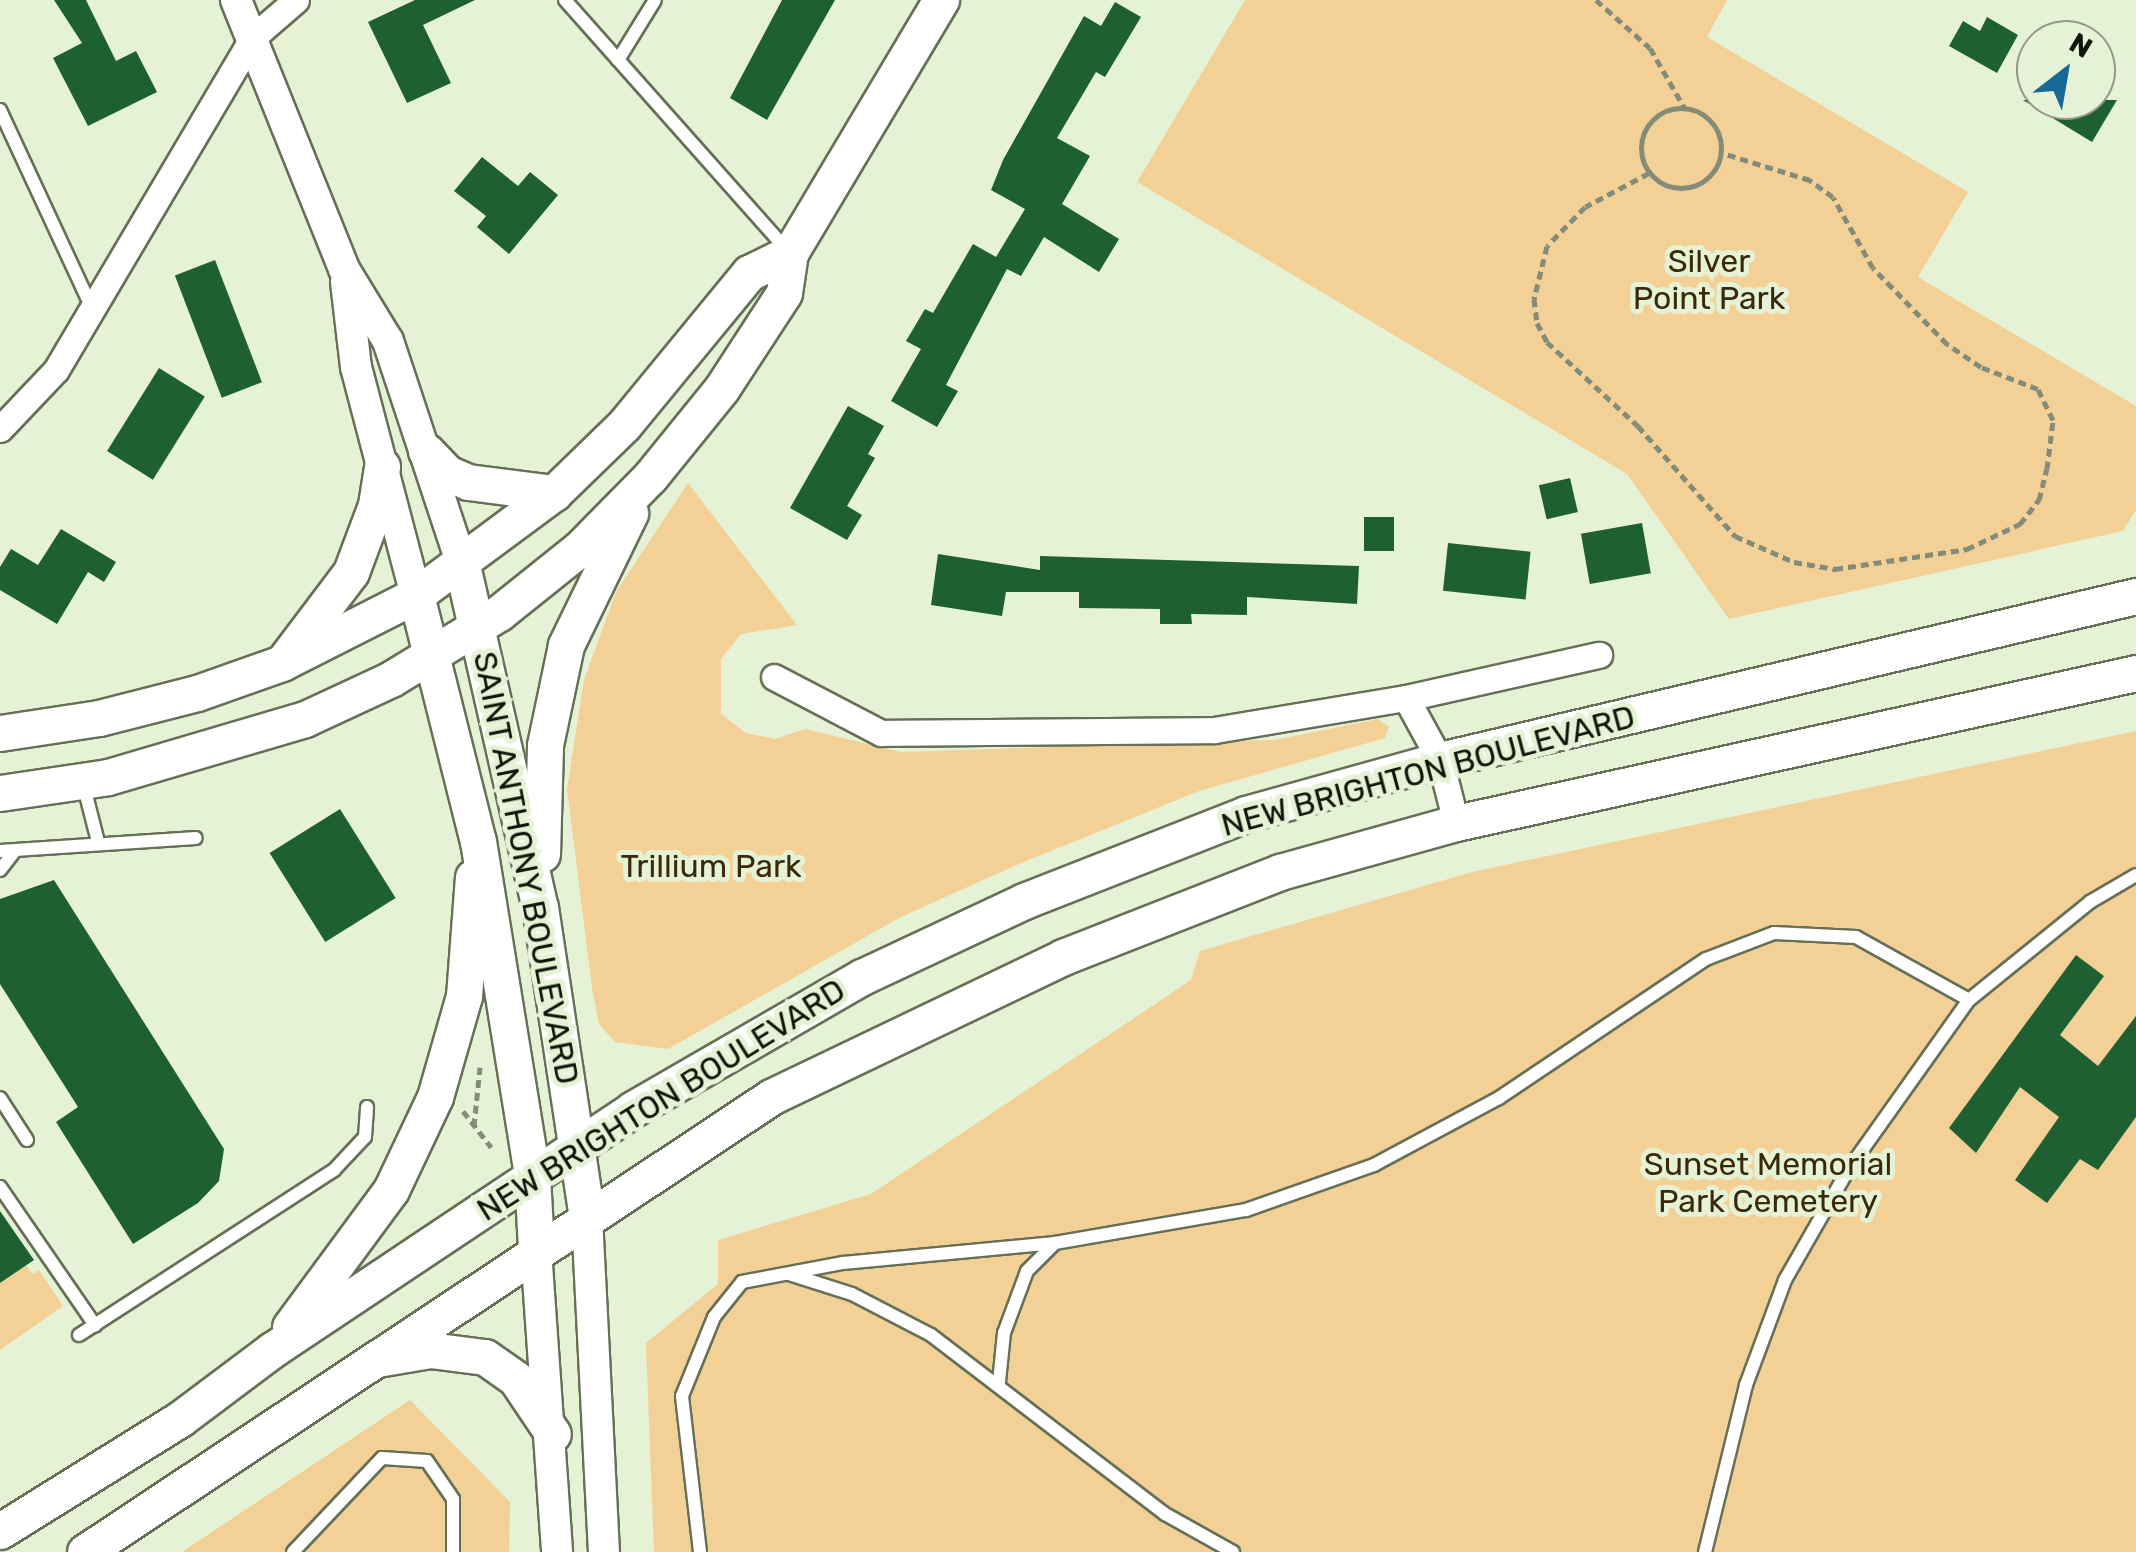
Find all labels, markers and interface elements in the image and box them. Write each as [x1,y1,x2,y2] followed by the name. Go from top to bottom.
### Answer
[2016,20,2116,120] north arrow
[2064,26,2098,65] text: N
[1633,243,1785,318] park label: Silver Point Park
[465,647,587,1089] street label: SAINT ANTHONY BOULEVARD
[1217,697,1639,845] street label: NEW BRIGHTON BOULEVARD
[620,847,802,885] park label: Trillium Park
[470,971,852,1229] street label: NEW BRIGHTON BOULEVARD
[1644,1146,1892,1221] park label: Sunset Memorial Park Cemetery

